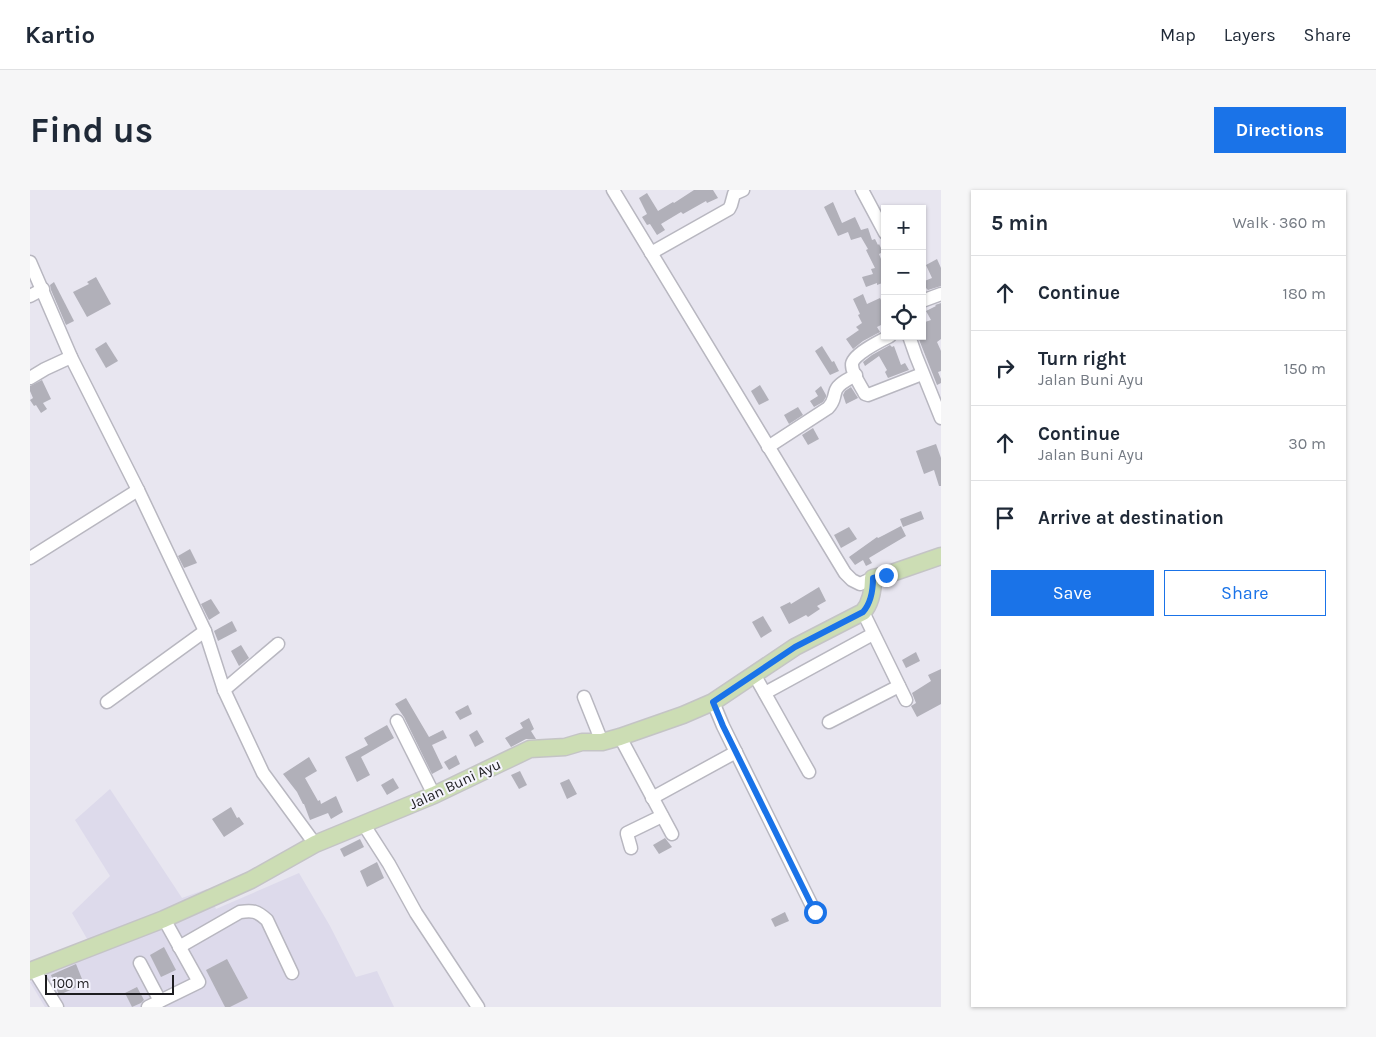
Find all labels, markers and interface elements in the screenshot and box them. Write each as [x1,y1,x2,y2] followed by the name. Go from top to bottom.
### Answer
[25,21,95,49] text: Kartio
[1160,24,1196,46] text: Map
[1224,24,1276,46] text: Layers
[1304,24,1351,46] text: Share
[1214,107,1346,153] button: Directions
[30,110,153,151] text: Find us
[881,205,926,340] map controls
[881,205,926,250] button: +
[991,211,1048,235] text: 5 min
[1233,213,1326,232] text: Walk · 360 m
[881,250,926,295] button: −
[991,279,1019,307] icon: ahead
[1038,282,1120,304] text: Continue
[1283,284,1326,303] text: 180 m
[881,295,926,340] button: locate
[1038,348,1127,370] text: Turn right
[991,354,1019,382] icon: right
[1283,359,1326,378] text: 150 m
[1038,370,1144,389] text: Jalan Buni Ayu
[1038,423,1120,445] text: Continue
[991,429,1019,457] icon: ahead
[1288,434,1326,453] text: 30 m
[1038,445,1144,464] text: Jalan Buni Ayu
[991,504,1019,532] icon: arrive
[1038,507,1224,529] text: Arrive at destination
[875,564,898,587] route end
[991,570,1154,616] button: Save
[1164,570,1326,616] button: Share
[406,755,504,813] street label: Jalan Buni Ayu
[804,901,827,924] route start
[45,972,174,995] scale bar
[52,975,90,992] text: 100 m

